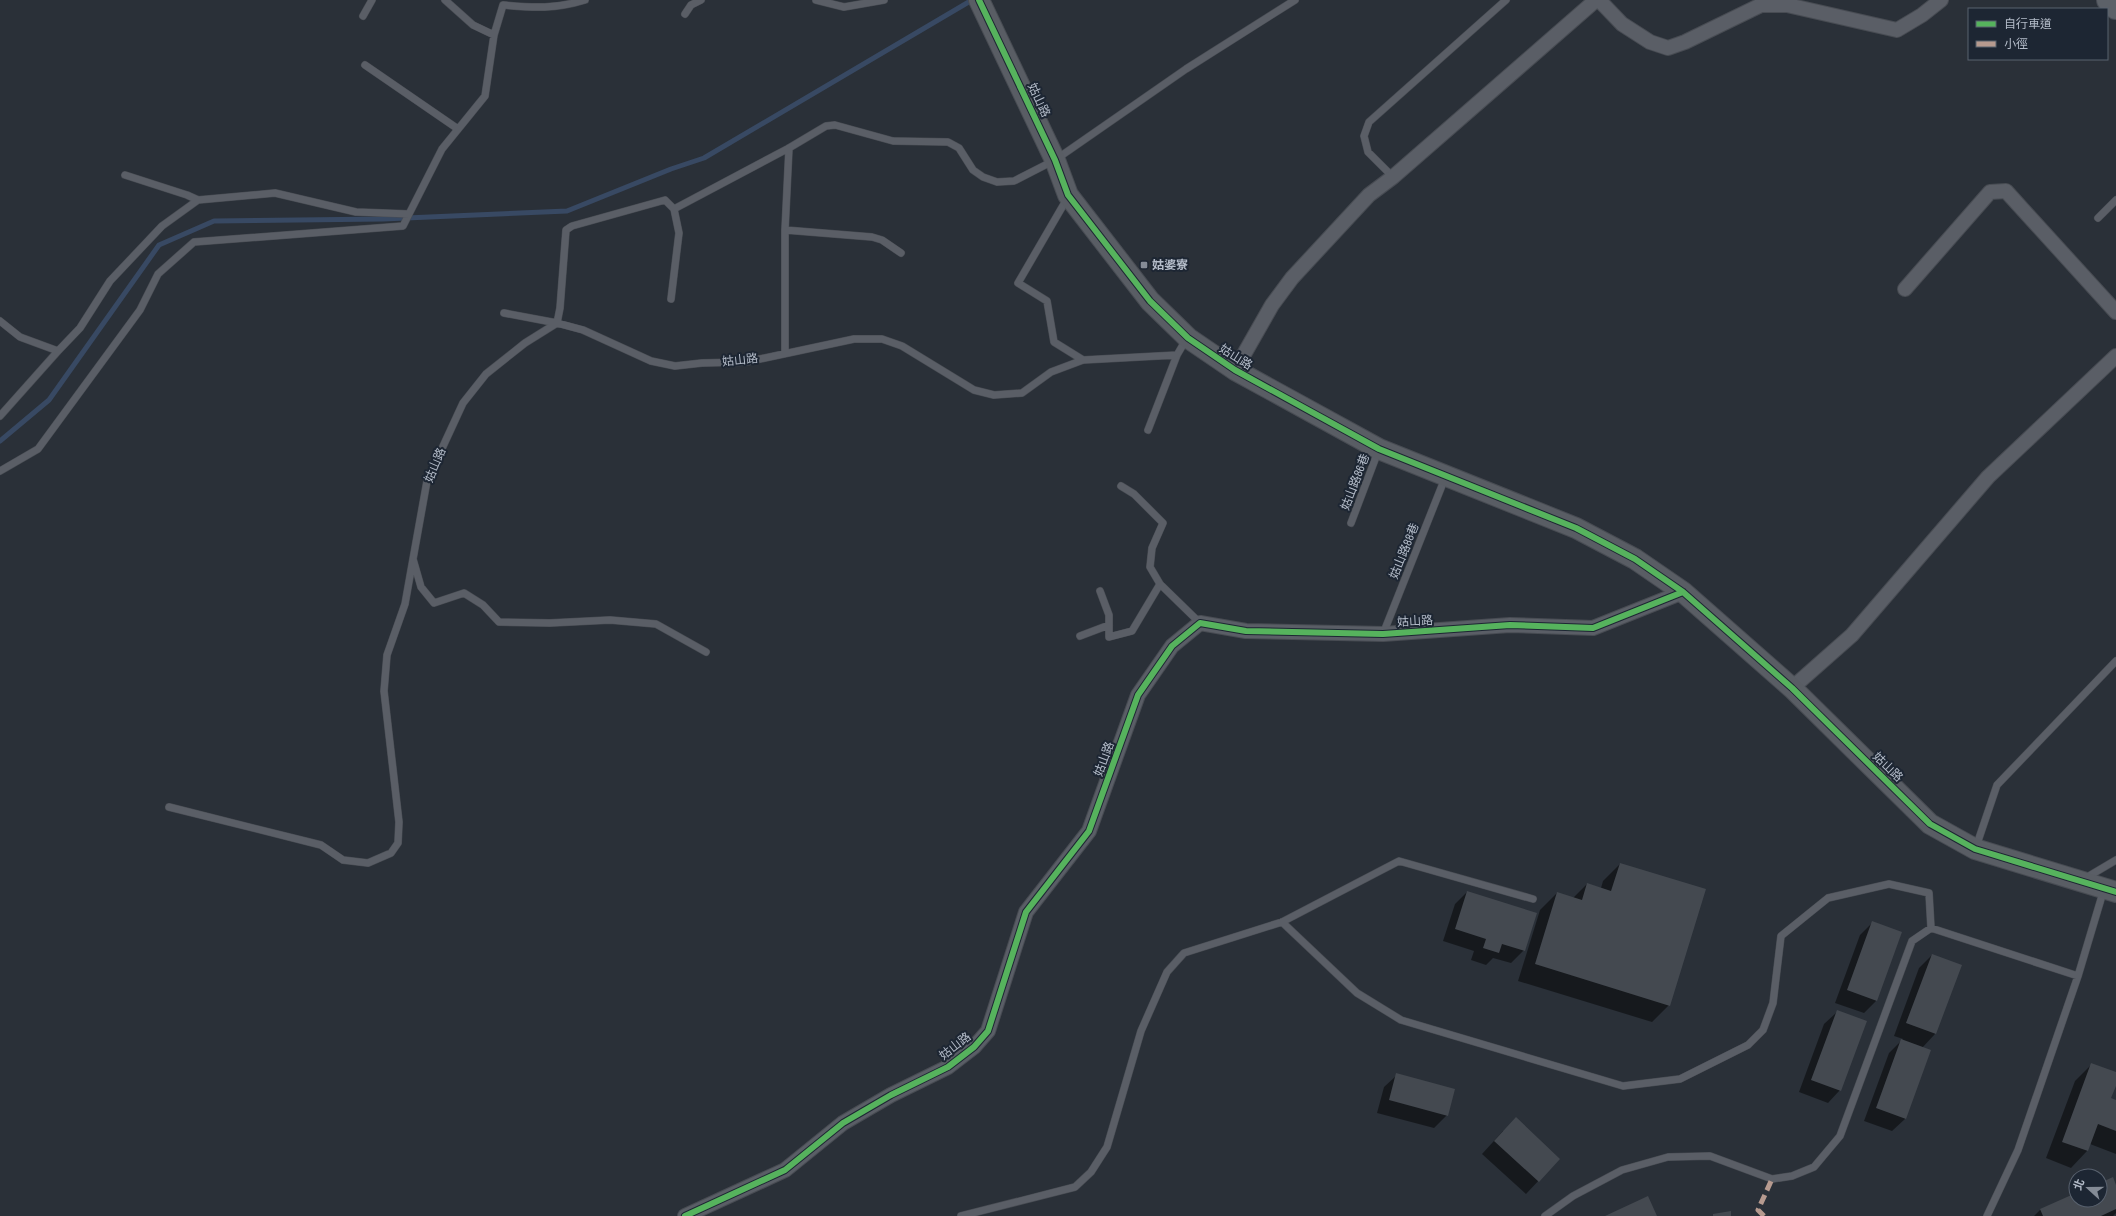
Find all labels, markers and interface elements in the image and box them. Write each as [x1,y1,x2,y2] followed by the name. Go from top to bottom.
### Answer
[1968,8,2108,60] legend
[2004,16,2052,32] text: 自行車道
[2004,36,2028,52] text: 小徑
[1024,80,1054,120] street label: 姑山路
[1152,257,1188,273] place label: 姑婆寮
[1139,260,1149,270] marker: 姑婆寮
[1216,341,1256,373] street label: 姑山路
[721,350,759,370] street label: 姑山路
[421,445,449,485] street label: 姑山路
[1337,452,1373,512] street label: 姑山路86巷
[1386,521,1422,581] street label: 姑山路88巷
[1397,612,1433,630] street label: 姑山路
[1090,739,1118,779] street label: 姑山路
[1869,749,1907,785] street label: 姑山路
[936,1029,974,1063] street label: 姑山路
[2068,1168,2108,1208] north arrow
[2070,1177,2087,1192] text: 北

